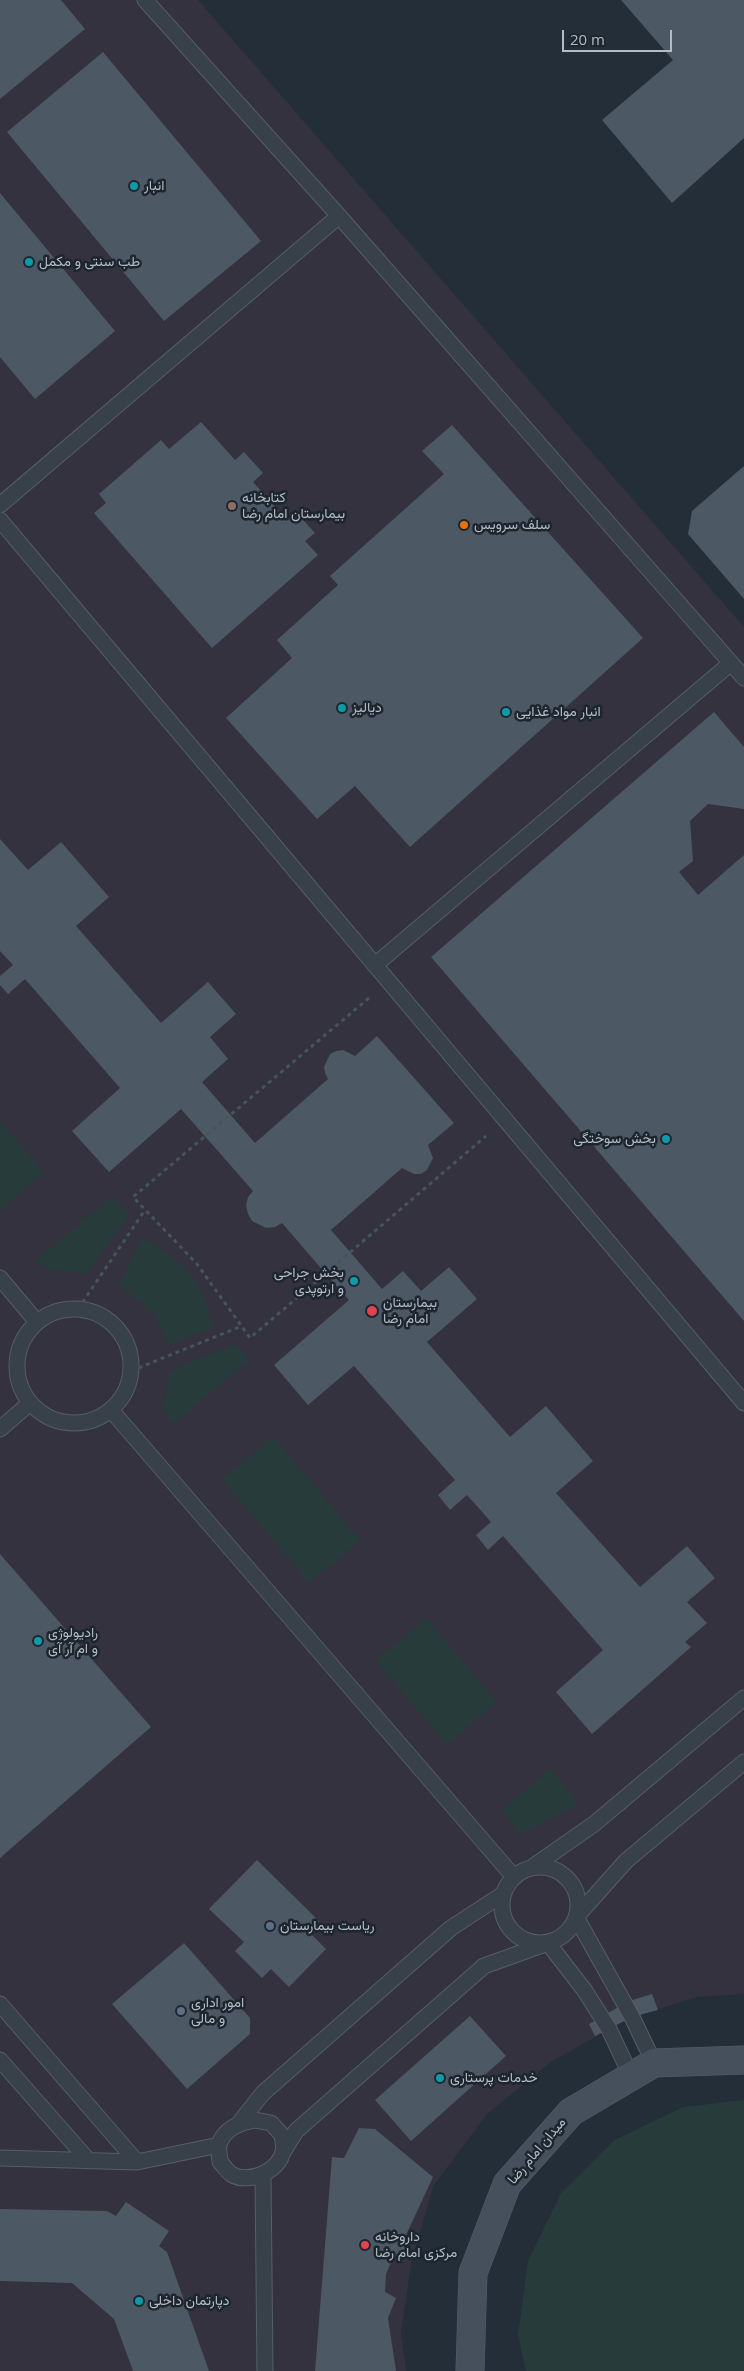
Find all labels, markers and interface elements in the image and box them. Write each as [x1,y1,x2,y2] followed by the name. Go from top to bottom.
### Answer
[564,20,674,52] scale bar
[570,29,605,49] text: 20 m
[144,178,165,194] place label: انبار
[128,180,140,192] marker: انبار
[39,254,140,270] place label: طب سنتی و مکمل
[23,256,35,268] marker: طب سنتی و مکمل
[242,490,345,522] place label: کتابخانه بیمارستان امام رضا
[226,500,238,512] marker: کتابخانه بیمارستان امام رضا
[474,517,550,533] place label: سلف سرویس
[458,519,470,531] marker: سلف سرویس
[352,700,382,716] place label: دیالیز
[336,702,348,714] marker: دیالیز
[516,704,601,720] place label: انبار مواد غذایی
[500,706,512,718] marker: انبار مواد غذایی
[573,1131,656,1147] place label: بخش سوختگی
[660,1133,672,1145] marker: بخش سوختگی
[274,1265,344,1298] place label: بخش جراحی و ارتوپدی
[348,1275,360,1287] marker: بخش جراحی و ارتوپدی
[383,1295,437,1328] place label: بیمارستان امام رضا
[365,1304,379,1318] marker: بیمارستان امام رضا
[48,1625,98,1658] place label: رادیولوژی و ام آر آی
[32,1635,44,1647] marker: رادیولوژی و ام آر آی
[280,1918,375,1934] place label: ریاست بیمارستان
[264,1920,276,1932] marker: ریاست بیمارستان
[191,1995,244,2028] place label: امور اداری و مالی
[175,2005,187,2017] marker: امور اداری و مالی
[450,2070,538,2086] place label: خدمات پرستاری
[434,2072,446,2084] marker: خدمات پرستاری
[504,2114,570,2188] street label: میدان امام رضا
[375,2229,457,2262] place label: داروخانه مرکزی امام رضا
[359,2239,371,2251] marker: داروخانه مرکزی امام رضا
[149,2293,230,2309] place label: دپارتمان داخلی
[133,2295,145,2307] marker: دپارتمان داخلی

